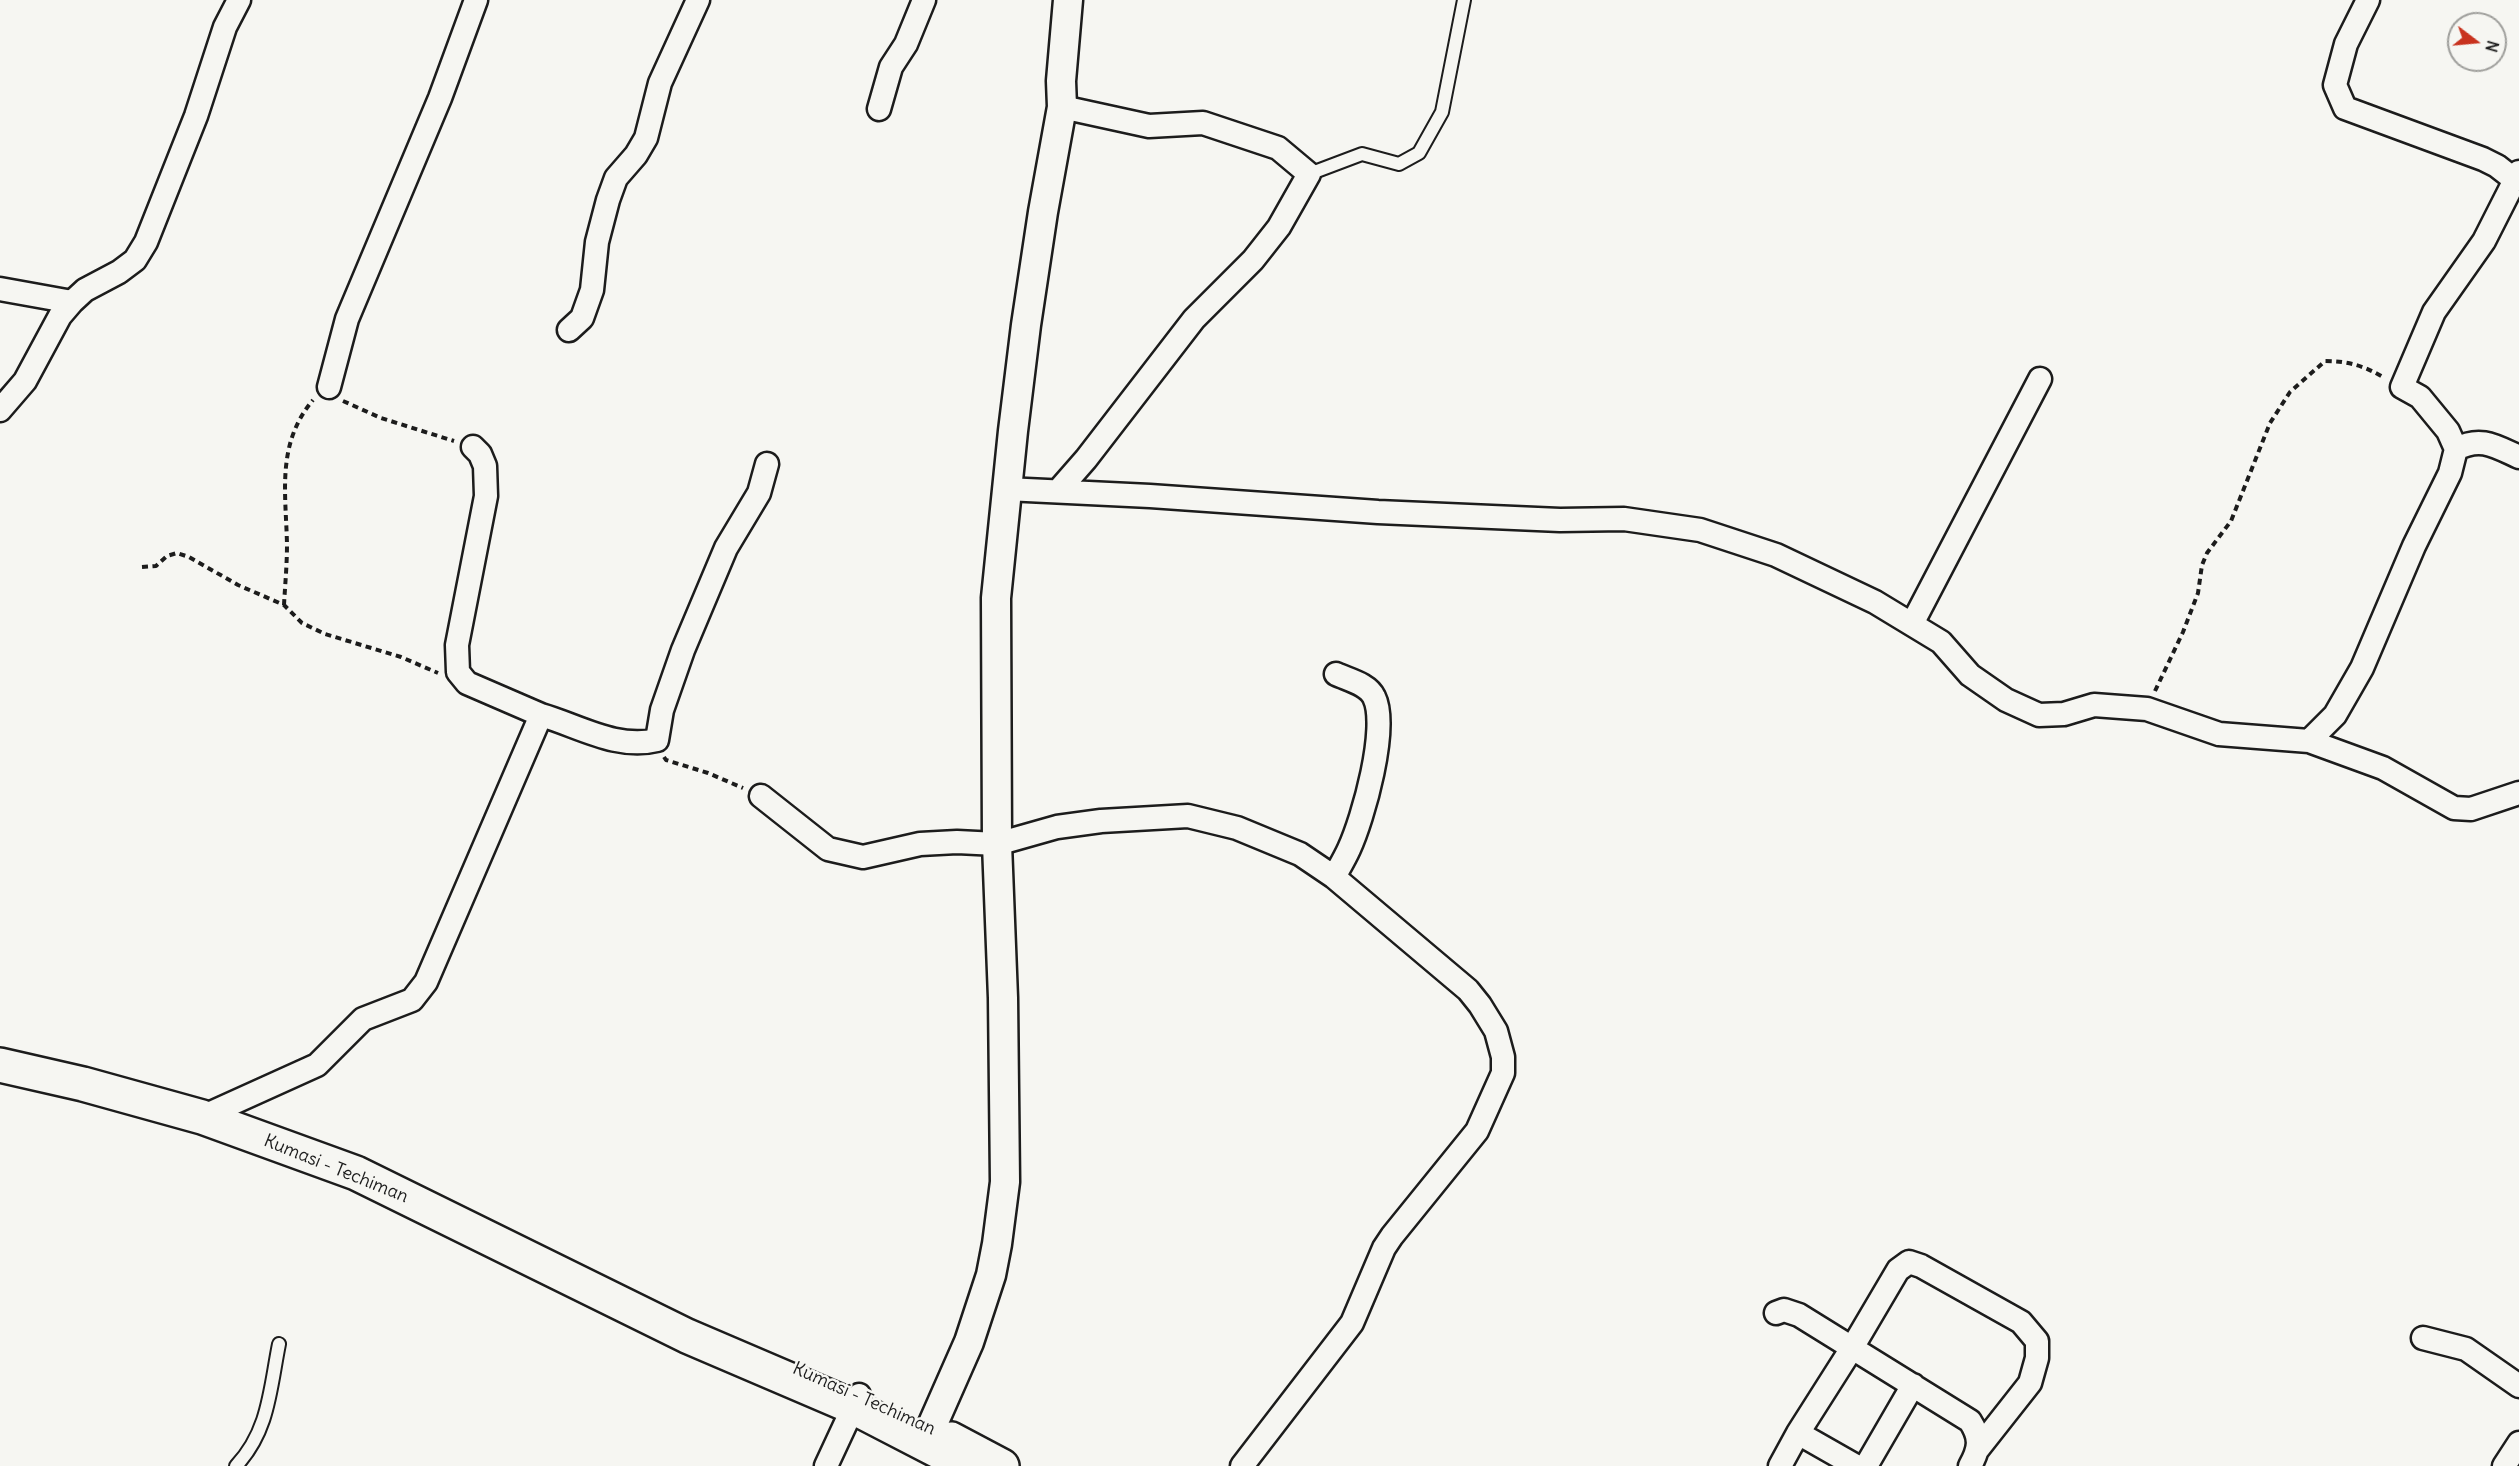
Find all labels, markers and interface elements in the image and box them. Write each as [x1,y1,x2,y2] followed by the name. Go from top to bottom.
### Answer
[2447,12,2507,72] north arrow
[2481,38,2504,54] text: N
[261,1130,411,1208] street label: Kumasi - Techiman
[789,1358,939,1440] street label: Kumasi - Techiman

